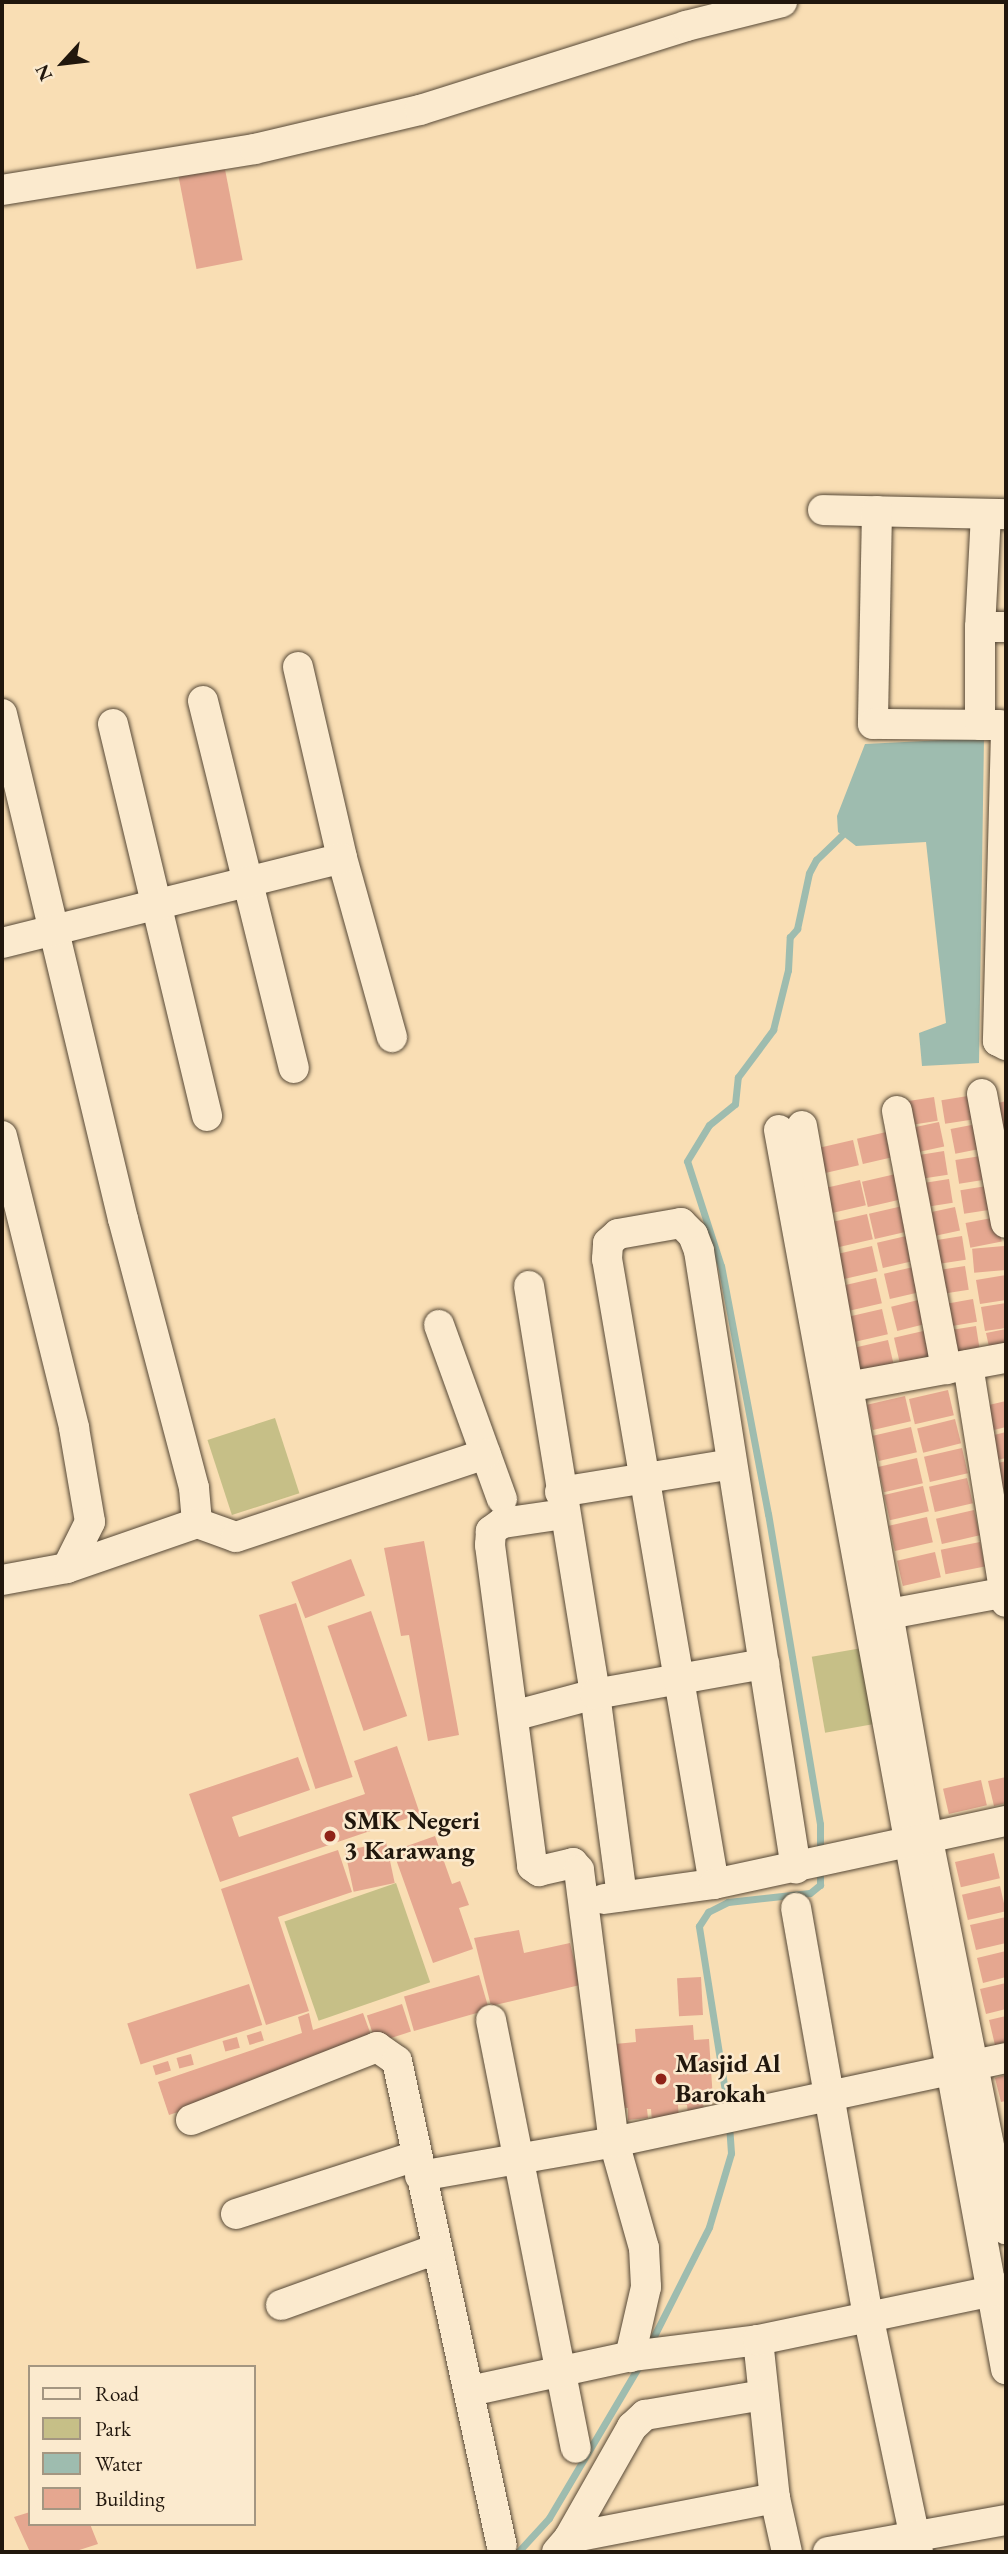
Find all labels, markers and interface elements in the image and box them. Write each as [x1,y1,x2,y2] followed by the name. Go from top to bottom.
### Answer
[28,28,98,98] north arrow
[29,60,58,85] text: N
[344,1805,480,1867] place label: SMK Negeri 3 Karawang
[322,1828,338,1844] marker: SMK Negeri 3 Karawang
[675,2048,780,2110] place label: Masjid Al Barokah
[653,2071,669,2087] marker: Masjid Al Barokah
[28,2365,256,2526] legend
[95,2380,139,2407] text: Road
[95,2415,131,2442] text: Park
[95,2450,142,2477] text: Water
[95,2485,165,2512] text: Building

